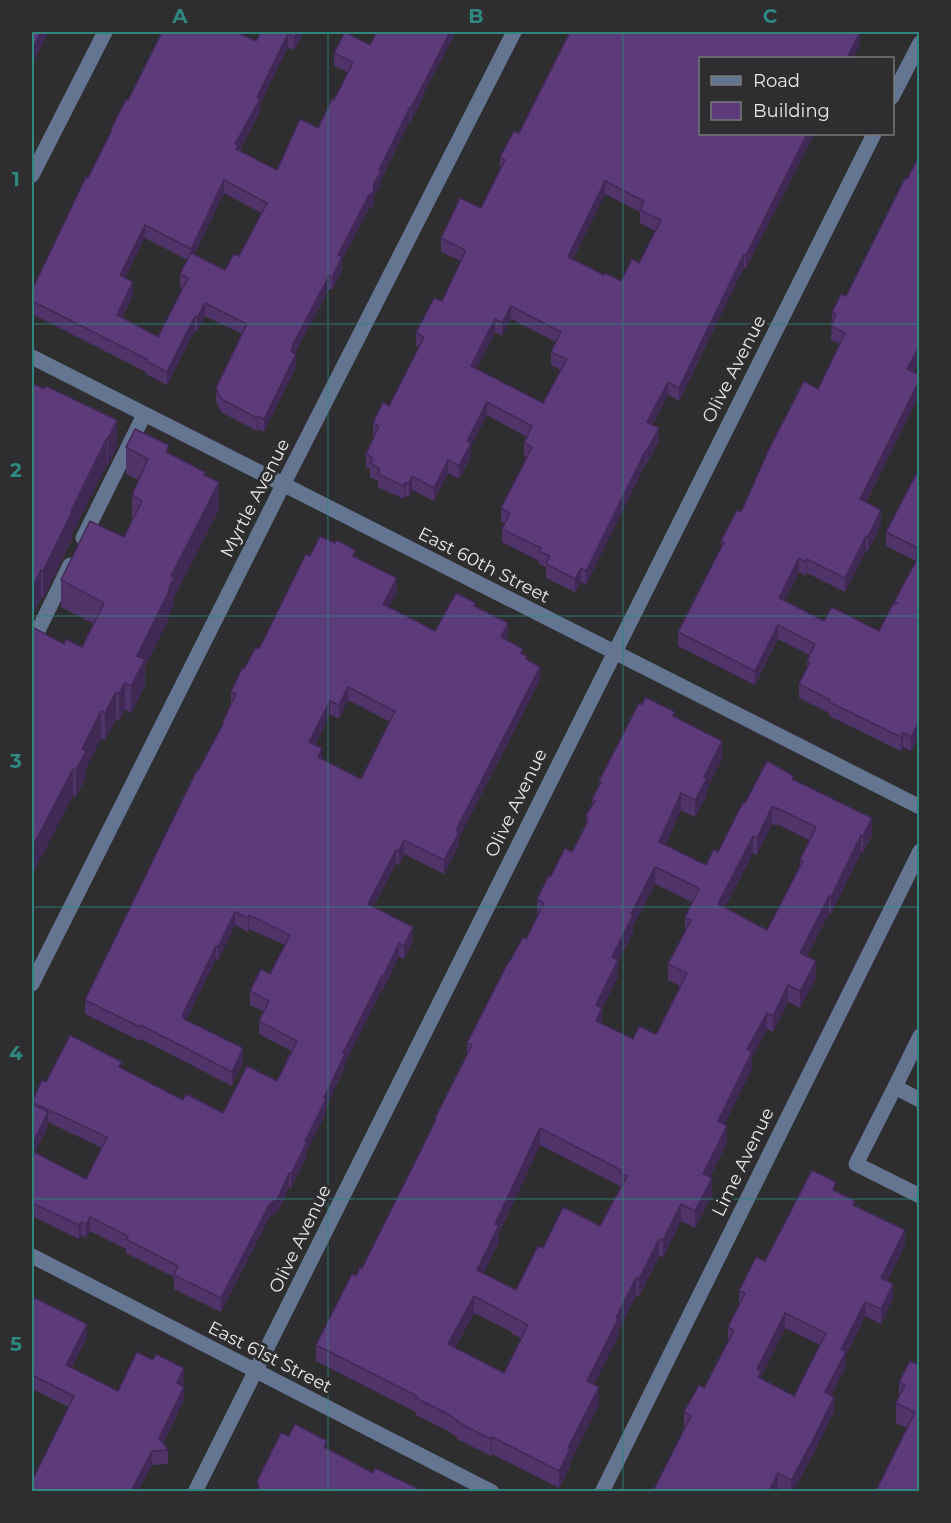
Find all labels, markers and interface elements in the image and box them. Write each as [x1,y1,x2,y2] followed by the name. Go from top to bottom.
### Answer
[171,4,188,28] text: A
[468,4,484,28] text: B
[763,4,778,28] text: C
[699,57,894,135] legend
[753,70,800,92] text: Road
[753,100,830,122] text: Building
[12,167,20,191] text: 1
[697,311,771,426] street label: Olive Avenue
[216,435,294,561] street label: Myrtle Avenue
[10,458,22,482] text: 2
[414,522,554,608] street label: East 60th Street
[480,745,552,861] street label: Olive Avenue
[9,749,22,773] text: 3
[9,1041,23,1065] text: 4
[707,1104,779,1220] street label: Lime Avenue
[264,1181,336,1297] street label: Olive Avenue
[204,1316,336,1398] street label: East 61st Street
[10,1332,22,1356] text: 5

